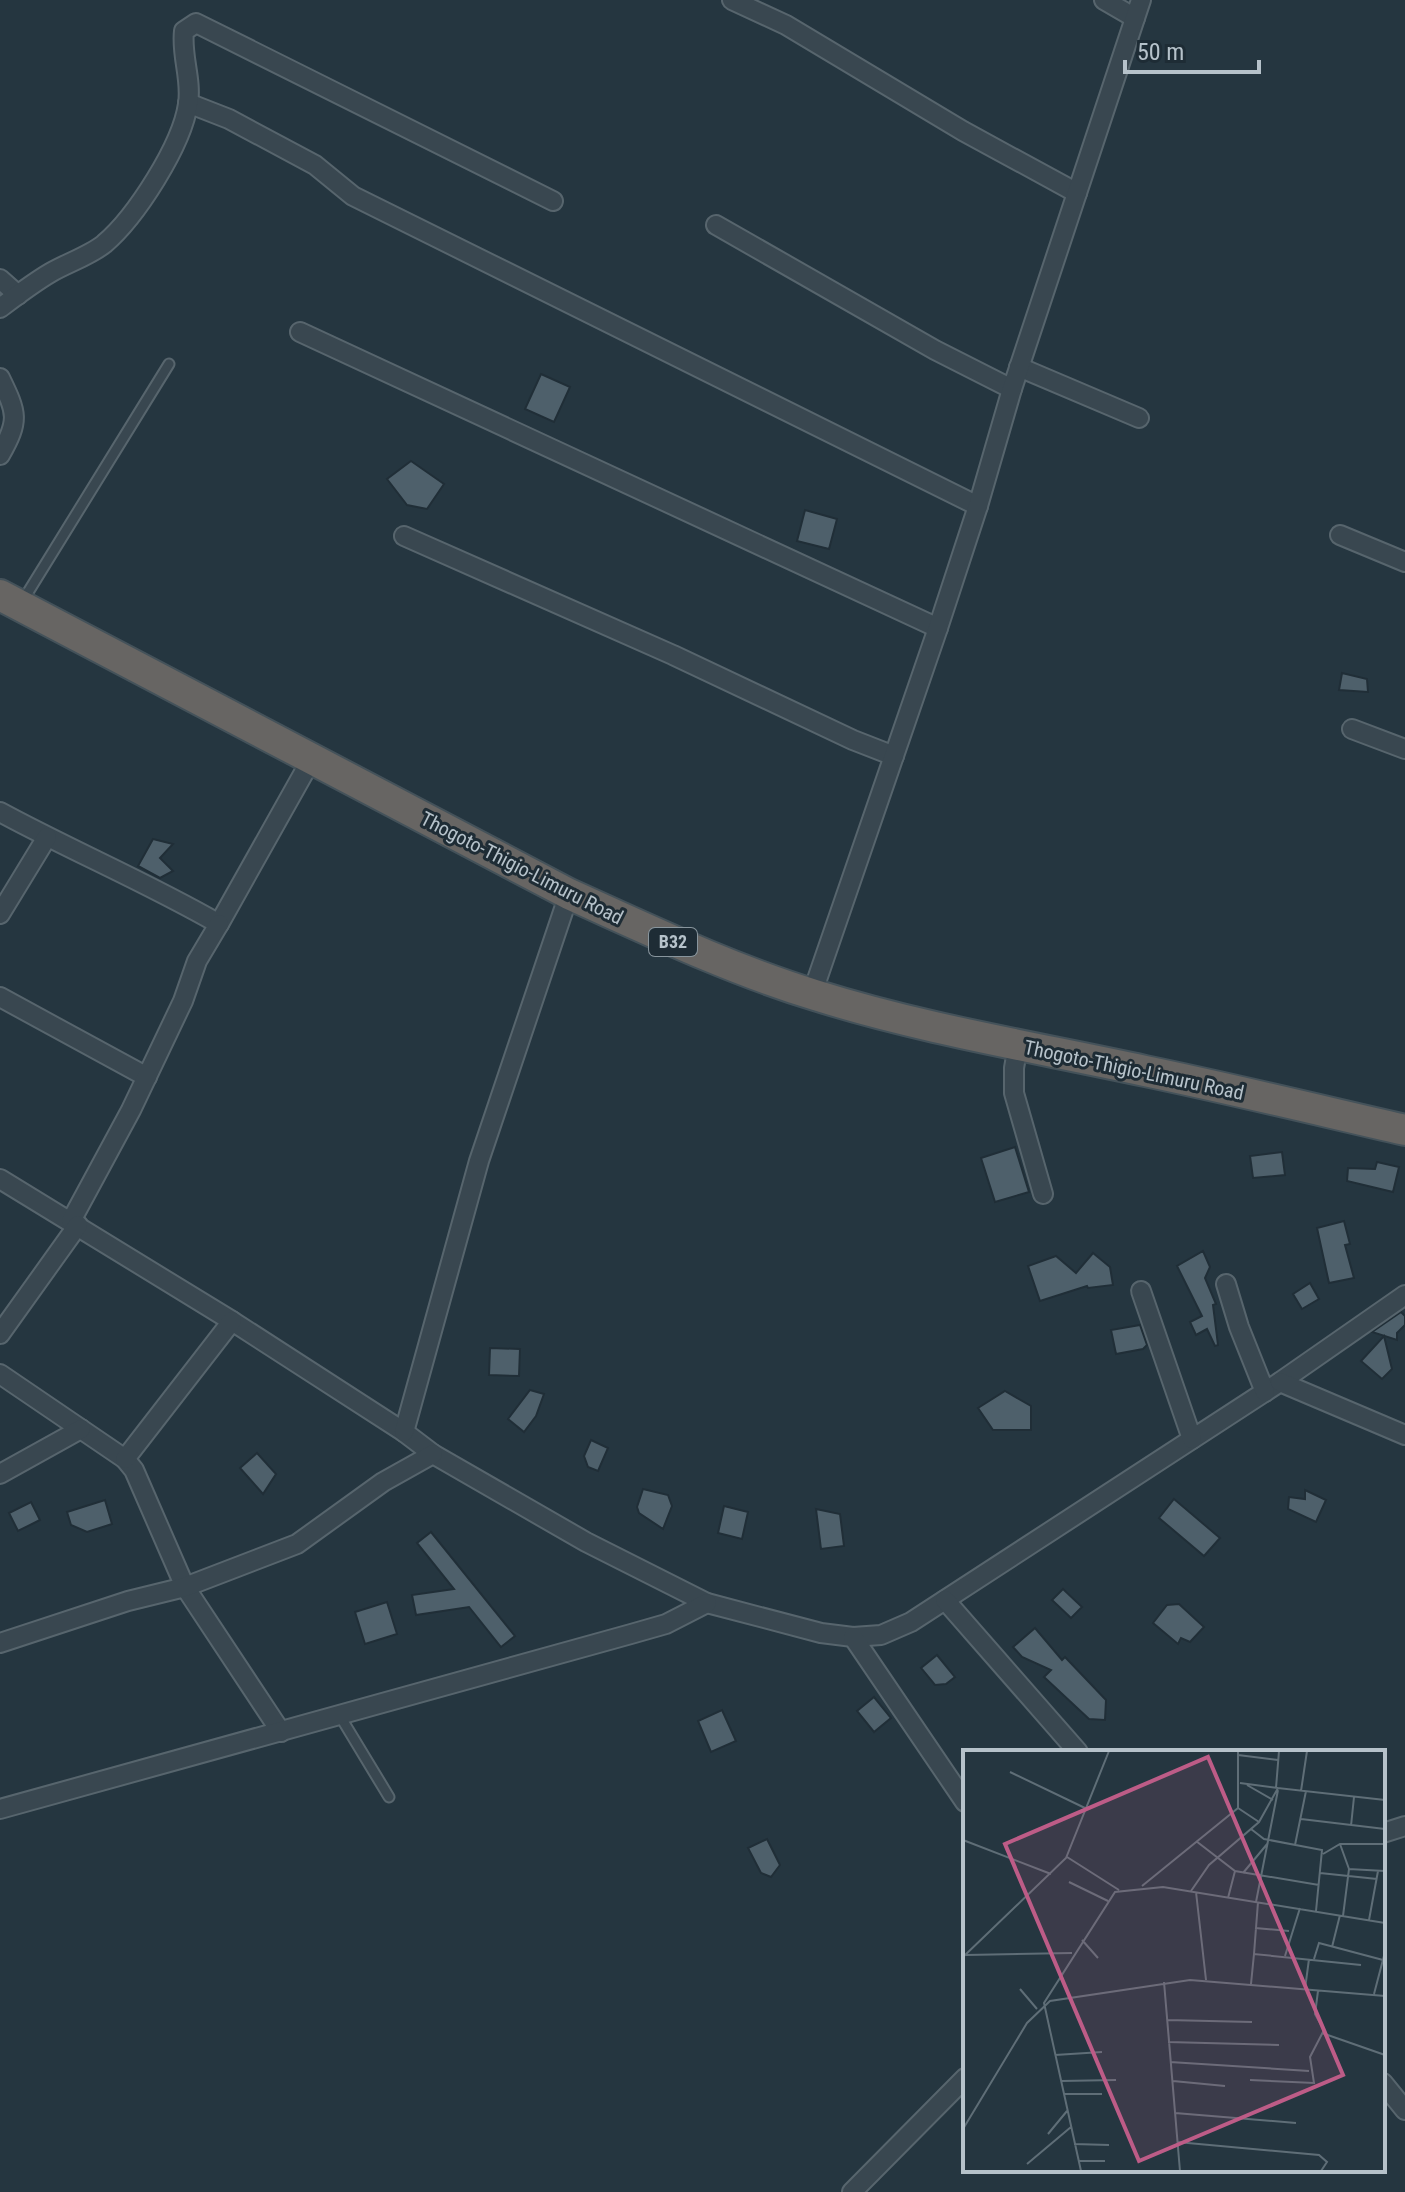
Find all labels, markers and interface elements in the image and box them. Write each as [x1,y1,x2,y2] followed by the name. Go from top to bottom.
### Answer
[1125,24,1259,74] scale bar
[1137,38,1184,66] text: 50 m
[417,806,627,930] street label: Thogoto-Thigio-Limuru Road
[649,928,697,956] road number: B32
[1022,1035,1246,1105] street label: Thogoto-Thigio-Limuru Road
[963,1750,1385,2172] inset map

